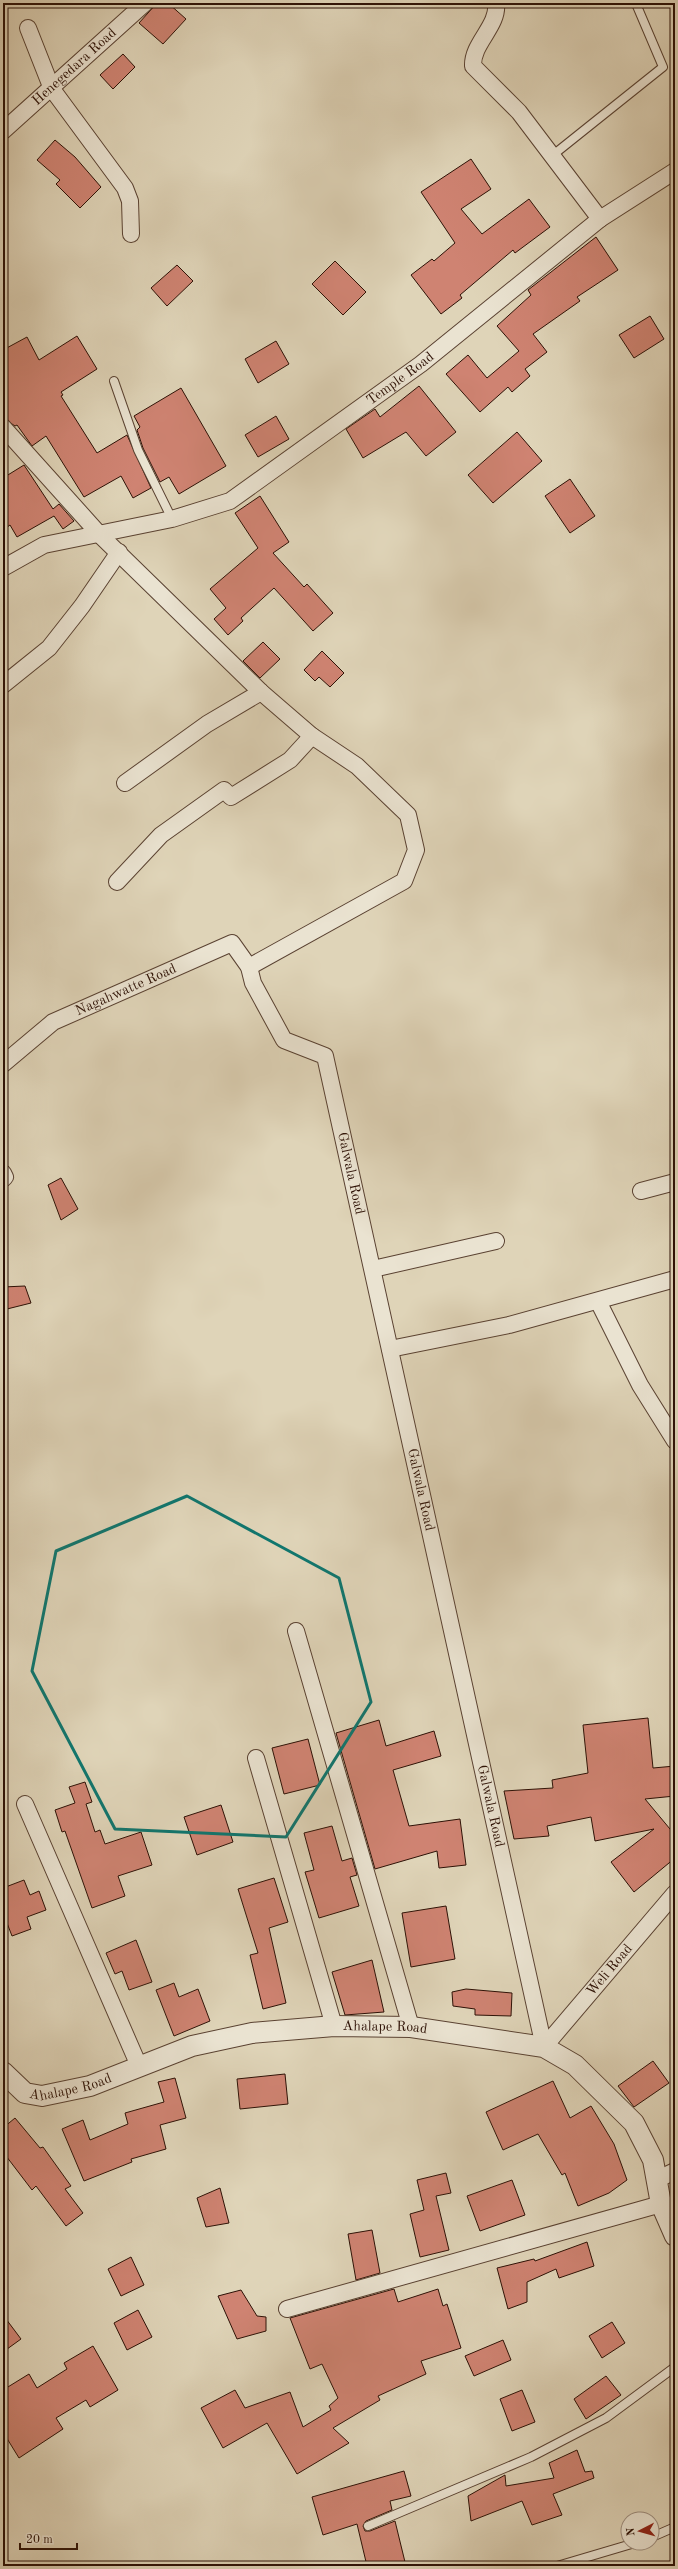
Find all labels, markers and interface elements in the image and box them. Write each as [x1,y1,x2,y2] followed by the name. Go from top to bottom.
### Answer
[30,26,119,108] street label: Henegedara Road
[364,350,436,408] street label: Temple Road
[73,961,178,1018] street label: Nagahwatte Road
[335,1131,367,1216] street label: Galwala Road
[405,1447,437,1532] street label: Galwala Road
[475,1764,507,1849] street label: Galwala Road
[584,1942,635,1999] street label: Weli Road
[343,2019,428,2036] street label: Ahalape Road
[28,2071,114,2103] street label: Ahalape Road
[620,2511,660,2551] north arrow
[20,2525,77,2551] scale bar
[626,2527,637,2537] text: N
[26,2534,53,2546] text: 20 m

